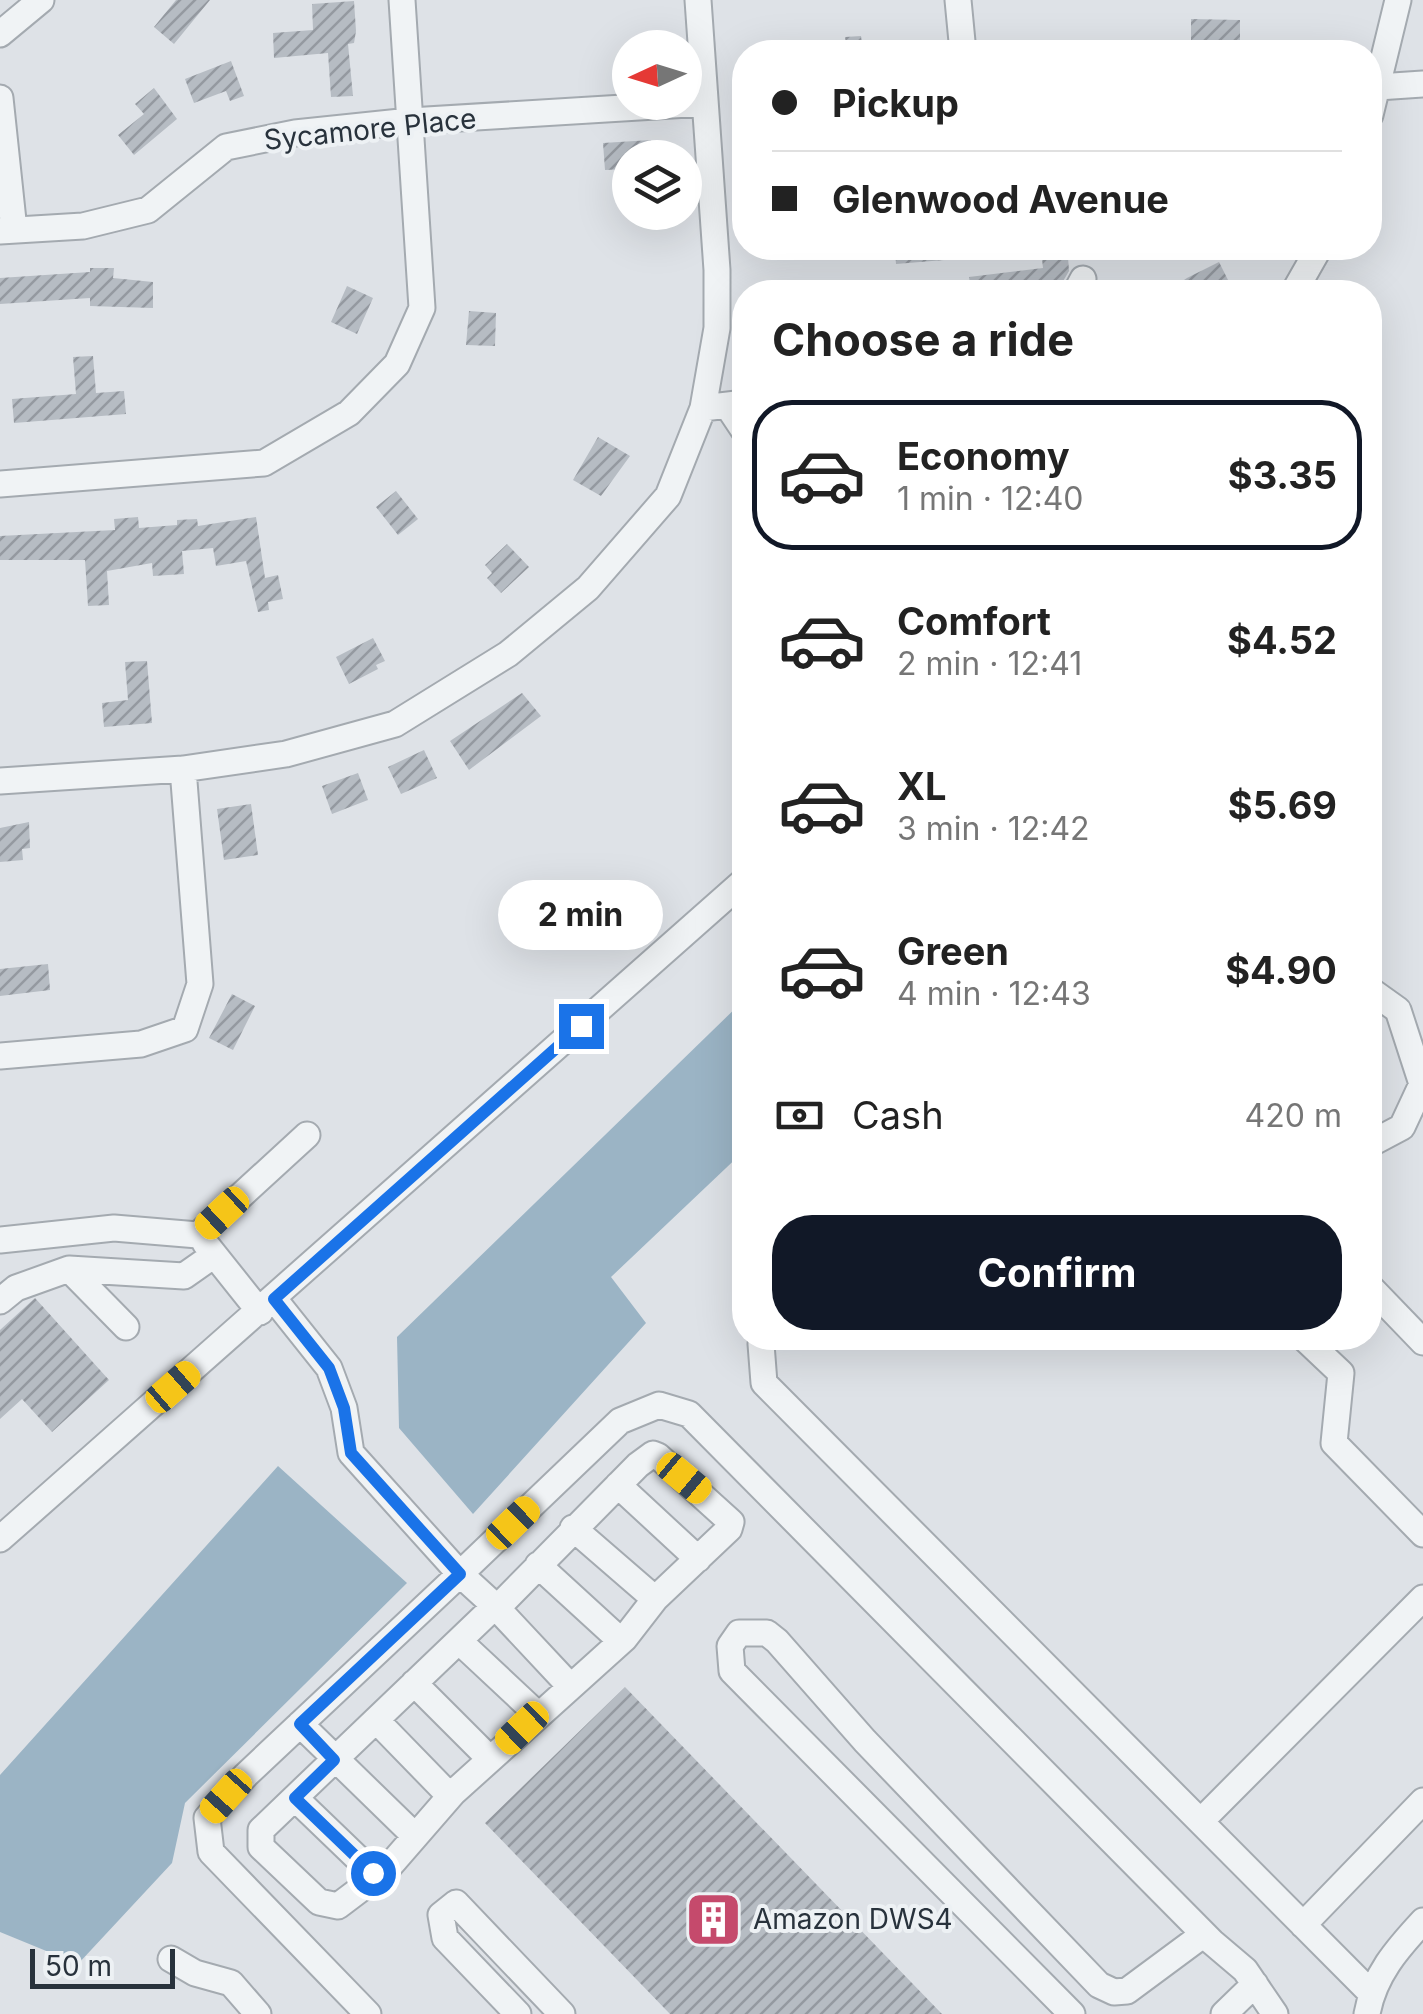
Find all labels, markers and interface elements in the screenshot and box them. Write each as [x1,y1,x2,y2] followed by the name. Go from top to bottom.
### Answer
[612,30,702,120] north arrow
[612,30,702,230] map controls
[832,80,959,126] text: Pickup
[262,101,478,157] street label: Sycamore Place
[612,140,702,230] button: layers
[832,176,1169,222] text: Glenwood Avenue
[772,312,1074,367] text: Choose a ride
[777,430,867,520] icon: car
[897,433,1070,479] text: Economy
[1228,452,1337,498] text: $3.35
[897,479,1084,518] text: 1 min · 12:40
[777,595,867,685] icon: car
[897,598,1051,644] text: Comfort
[1227,617,1337,663] text: $4.52
[897,644,1082,683] text: 2 min · 12:41
[777,760,867,850] icon: car
[897,763,947,809] text: XL
[1228,782,1337,828] text: $5.69
[897,809,1090,848] text: 3 min · 12:42
[498,881,664,951] callout: 2 min
[538,895,623,934] text: 2 min
[777,925,867,1015] icon: car
[897,928,1009,974] text: Green
[1225,947,1337,993] text: $4.90
[897,974,1091,1013] text: 4 min · 12:43
[559,1004,604,1049] route end
[772,1088,827,1143] icon: cash
[852,1092,944,1138] text: Cash
[1245,1096,1342,1135] text: 420 m
[190,1182,254,1244] car
[772,1215,1342,1330] button: Confirm
[141,1356,205,1418] car
[651,1447,717,1509] car
[481,1491,545,1555] car
[490,1696,554,1760] car
[195,1764,257,1828] car
[351,1851,396,1896] route start
[684,1889,744,1949] building icon: Amazon DWS4
[753,1902,953,1936] place label: Amazon DWS4
[30,1944,175,1988] scale bar
[45,1949,112,1983] text: 50 m

